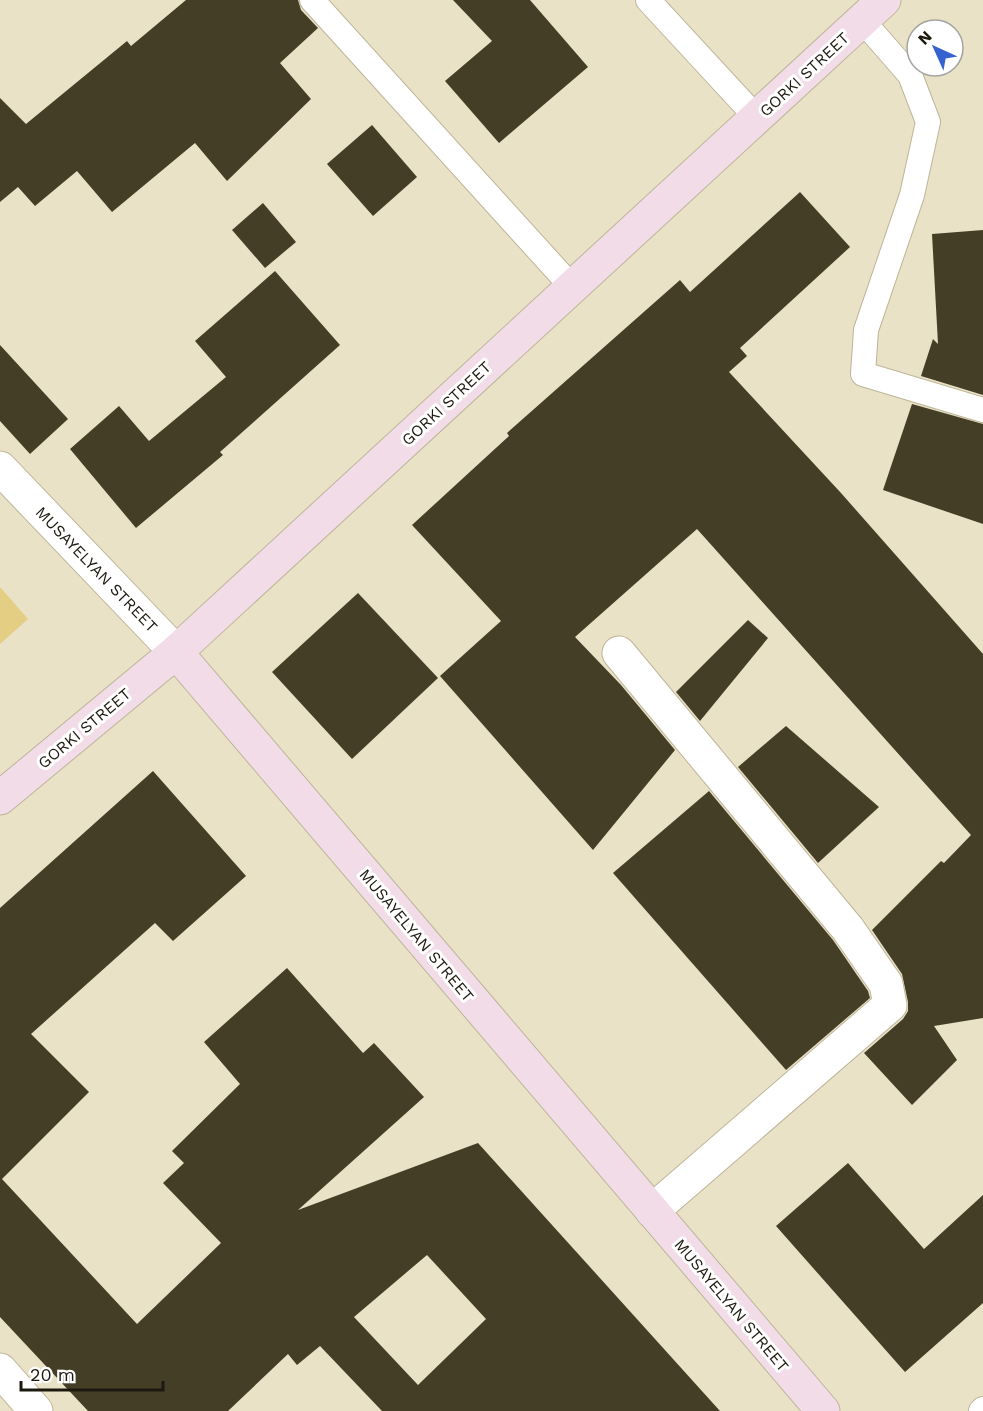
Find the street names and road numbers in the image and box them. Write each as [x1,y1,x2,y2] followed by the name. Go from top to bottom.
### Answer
[756,28,853,121] street label: GORKI STREET
[398,357,495,450] street label: GORKI STREET
[32,503,162,636] street label: MUSAYELYAN STREET
[34,684,135,773] street label: GORKI STREET
[356,865,478,1006] street label: MUSAYELYAN STREET
[671,1235,793,1376] street label: MUSAYELYAN STREET

